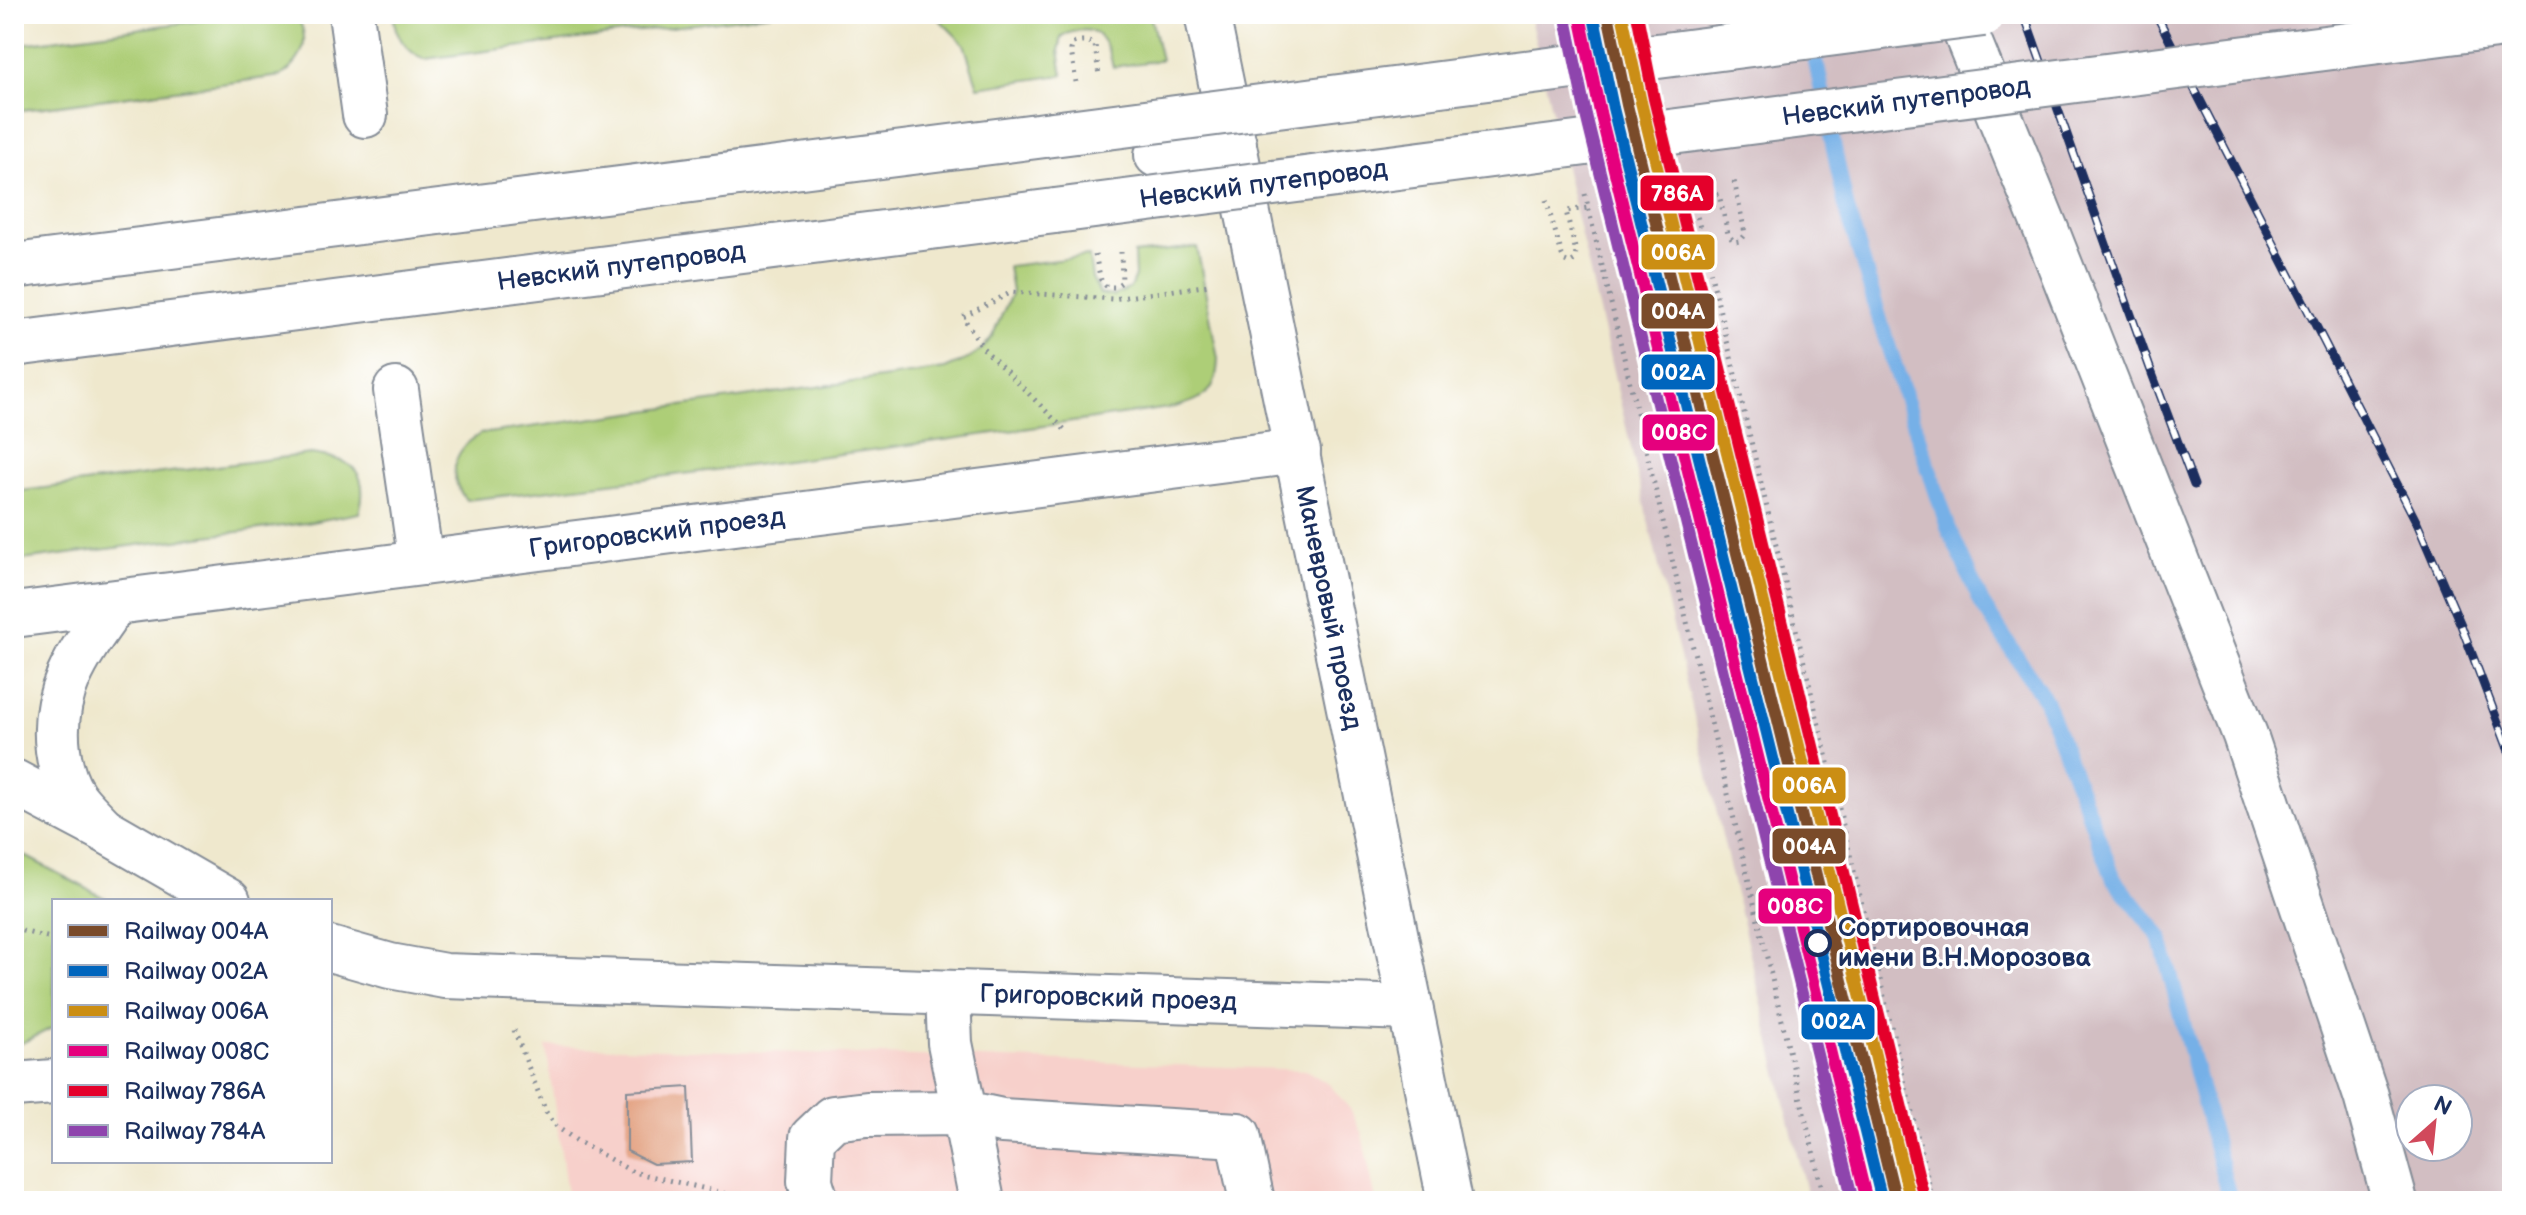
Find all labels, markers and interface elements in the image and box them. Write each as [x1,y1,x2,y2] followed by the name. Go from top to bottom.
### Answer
[1780,70,2032,133] street label: Невский путепровод
[1138,153,1389,216] street label: Невский путепровод
[1639,174,1715,212] line badge: 786А
[1651,181,1703,208] text: 786А
[1640,233,1716,271] line badge: 006А
[495,235,747,298] street label: Невский путепровод
[1651,240,1705,267] text: 006А
[1640,292,1716,330] line badge: 004А
[1651,299,1705,326] text: 004А
[1640,353,1716,391] line badge: 002А
[1651,360,1705,387] text: 002А
[1641,413,1716,452] line badge: 008С
[1651,420,1707,447] text: 008С
[1288,483,1369,733] street label: Маневровый проезд
[527,501,787,565] street label: Григоровский проезд
[1771,766,1847,805] line badge: 006А
[1782,773,1836,800] text: 006А
[1771,827,1847,865] line badge: 004А
[1782,834,1836,861] text: 004А
[1757,887,1833,925] line badge: 008С
[1767,894,1823,921] text: 008С
[52,899,332,1163] legend
[1838,913,2091,974] place label: Сортировочная имени В.Н.Морозова
[124,917,269,946] text: Railway 004А
[1805,930,1831,956] marker: Сортировочная имени В.Н.Морозова
[124,957,268,986] text: Railway 002А
[979,978,1238,1018] street label: Григоровский проезд
[124,997,269,1026] text: Railway 006А
[1800,1003,1876,1041] line badge: 002А
[1811,1009,1865,1036] text: 002А
[124,1037,269,1066] text: Railway 008С
[124,1077,266,1106] text: Railway 786А
[2394,1083,2474,1163] north arrow
[2429,1091,2456,1122] text: N
[124,1117,266,1146] text: Railway 784А

